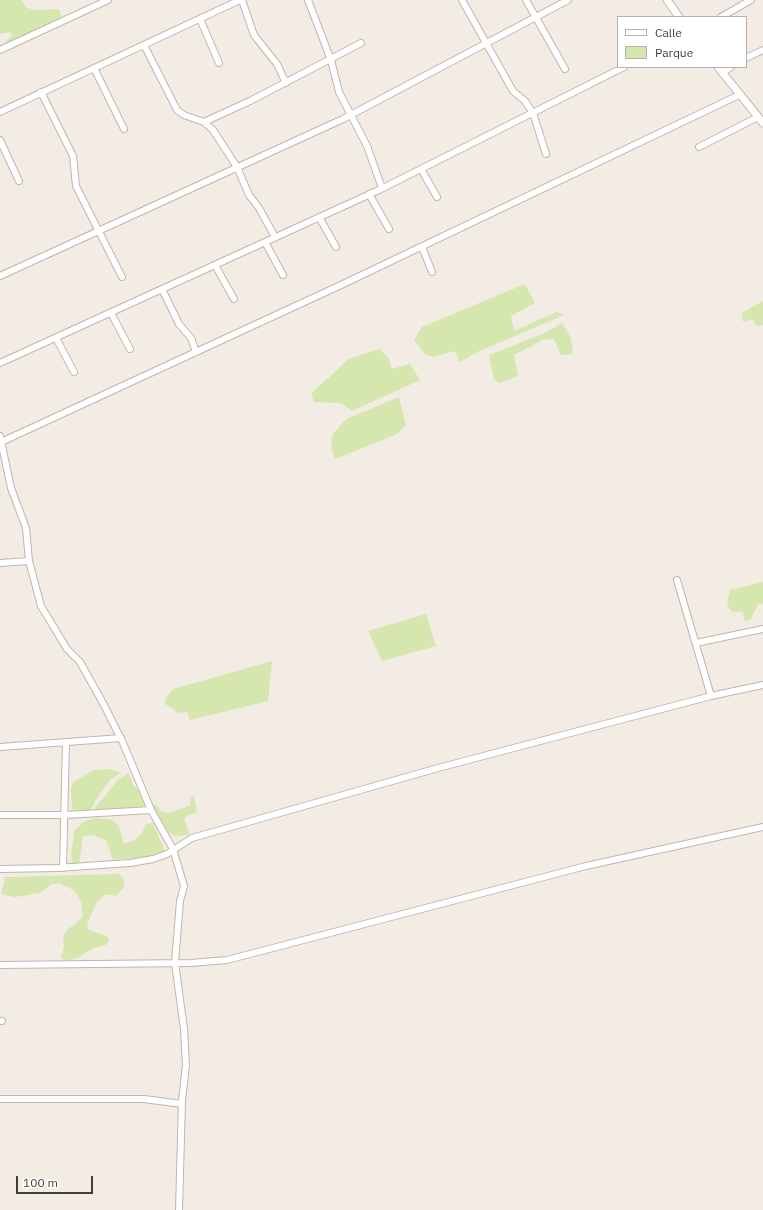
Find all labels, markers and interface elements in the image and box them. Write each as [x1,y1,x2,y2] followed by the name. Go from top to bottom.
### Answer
[617,16,747,68] legend
[655,25,682,40] text: Calle
[655,45,693,60] text: Parque
[18,1168,95,1194] scale bar
[23,1175,58,1190] text: 100 m

